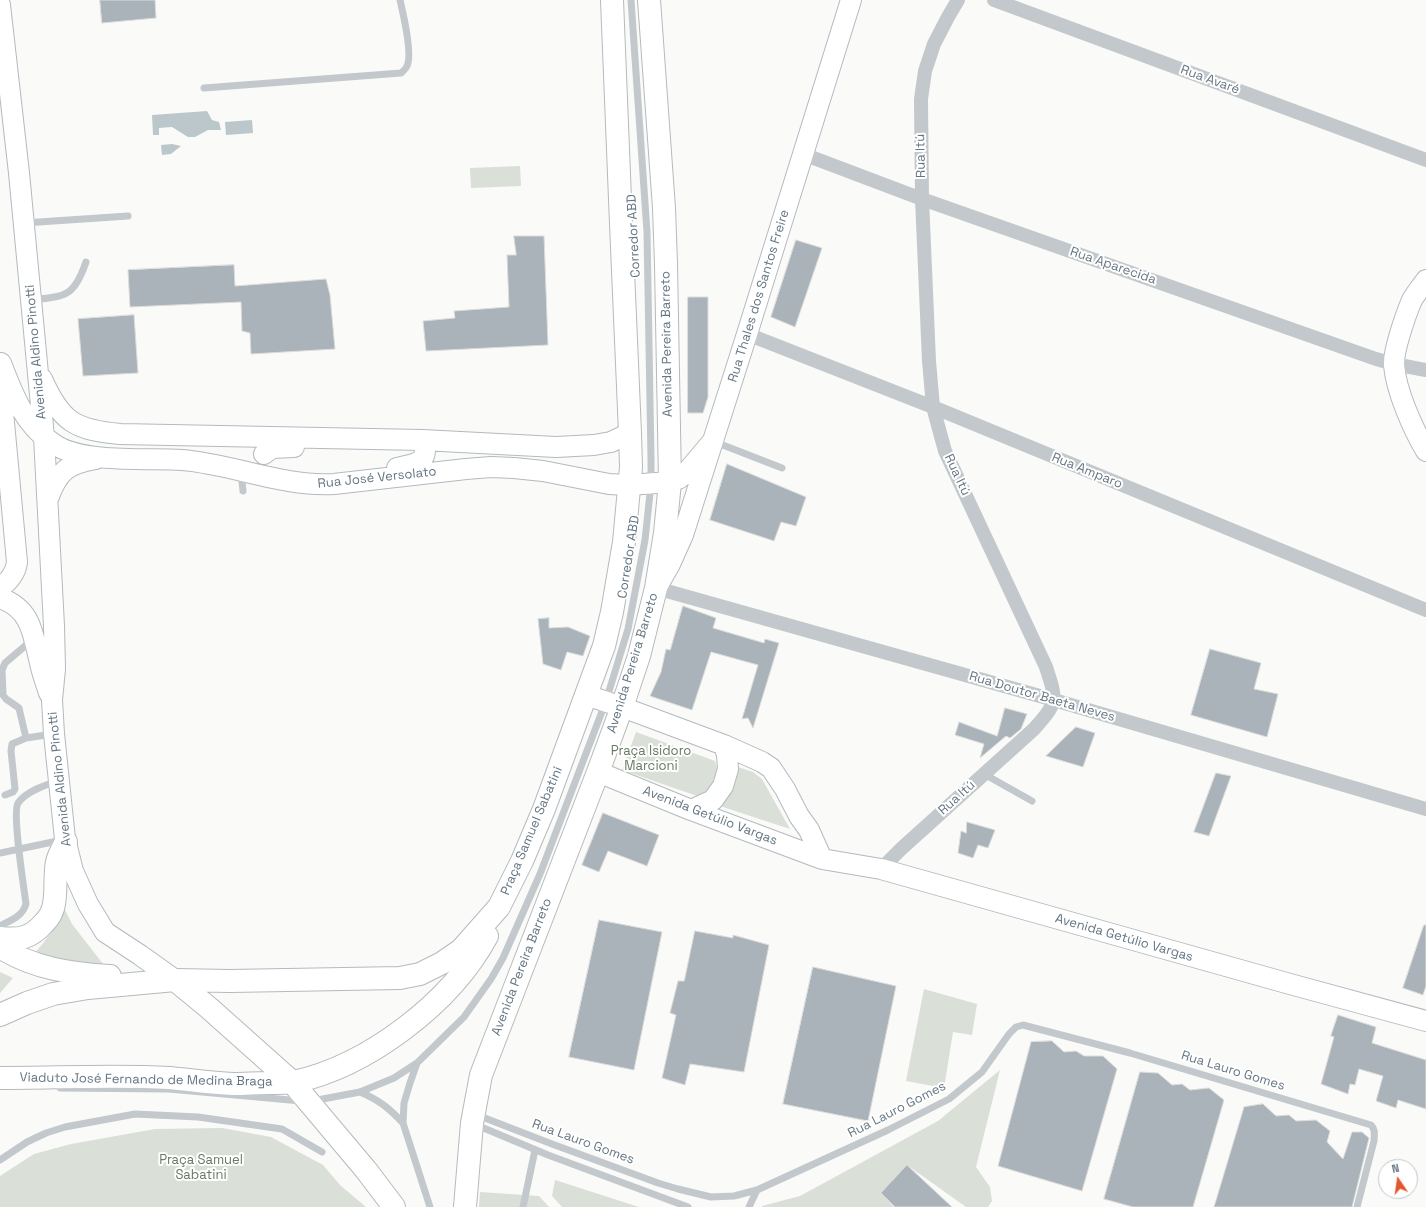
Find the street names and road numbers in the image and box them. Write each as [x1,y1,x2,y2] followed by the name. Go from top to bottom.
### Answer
[1178,62,1242,98] street label: Rua Avaré
[913,134,929,178] street label: Rua Itú
[624,194,644,278] street label: Corredor ABD
[725,208,793,384] street label: Rua Thales dos Santos Freire
[1068,244,1158,288] street label: Rua Aparecida
[658,271,676,417] street label: Avenida Pereira Barreto
[22,284,50,420] street label: Avenida Aldino Pinotti
[1049,450,1125,492] street label: Rua Amparo
[941,452,973,498] street label: Rua Itú
[317,464,437,492] street label: Rua José Versolato
[615,514,643,600] street label: Corredor ABD
[604,591,662,735] street label: Avenida Pereira Barreto
[967,669,1117,725] street label: Rua Doutor Baeta Neves
[45,711,75,847] street label: Avenida Aldino Pinotti
[498,764,566,898] street label: Praça Samuel Sabatini
[935,777,979,819] street label: Rua Itú
[641,783,779,849] street label: Avenida Getúlio Vargas
[489,896,555,1038] street label: Avenida Pereira Barreto
[1053,911,1195,965] street label: Avenida Getúlio Vargas
[1179,1048,1287,1094] street label: Rua Lauro Gomes
[19,1070,273,1090] street label: Viaduto José Fernando de Medina Braga
[845,1079,949,1141] street label: Rua Lauro Gomes
[530,1116,636,1168] street label: Rua Lauro Gomes

